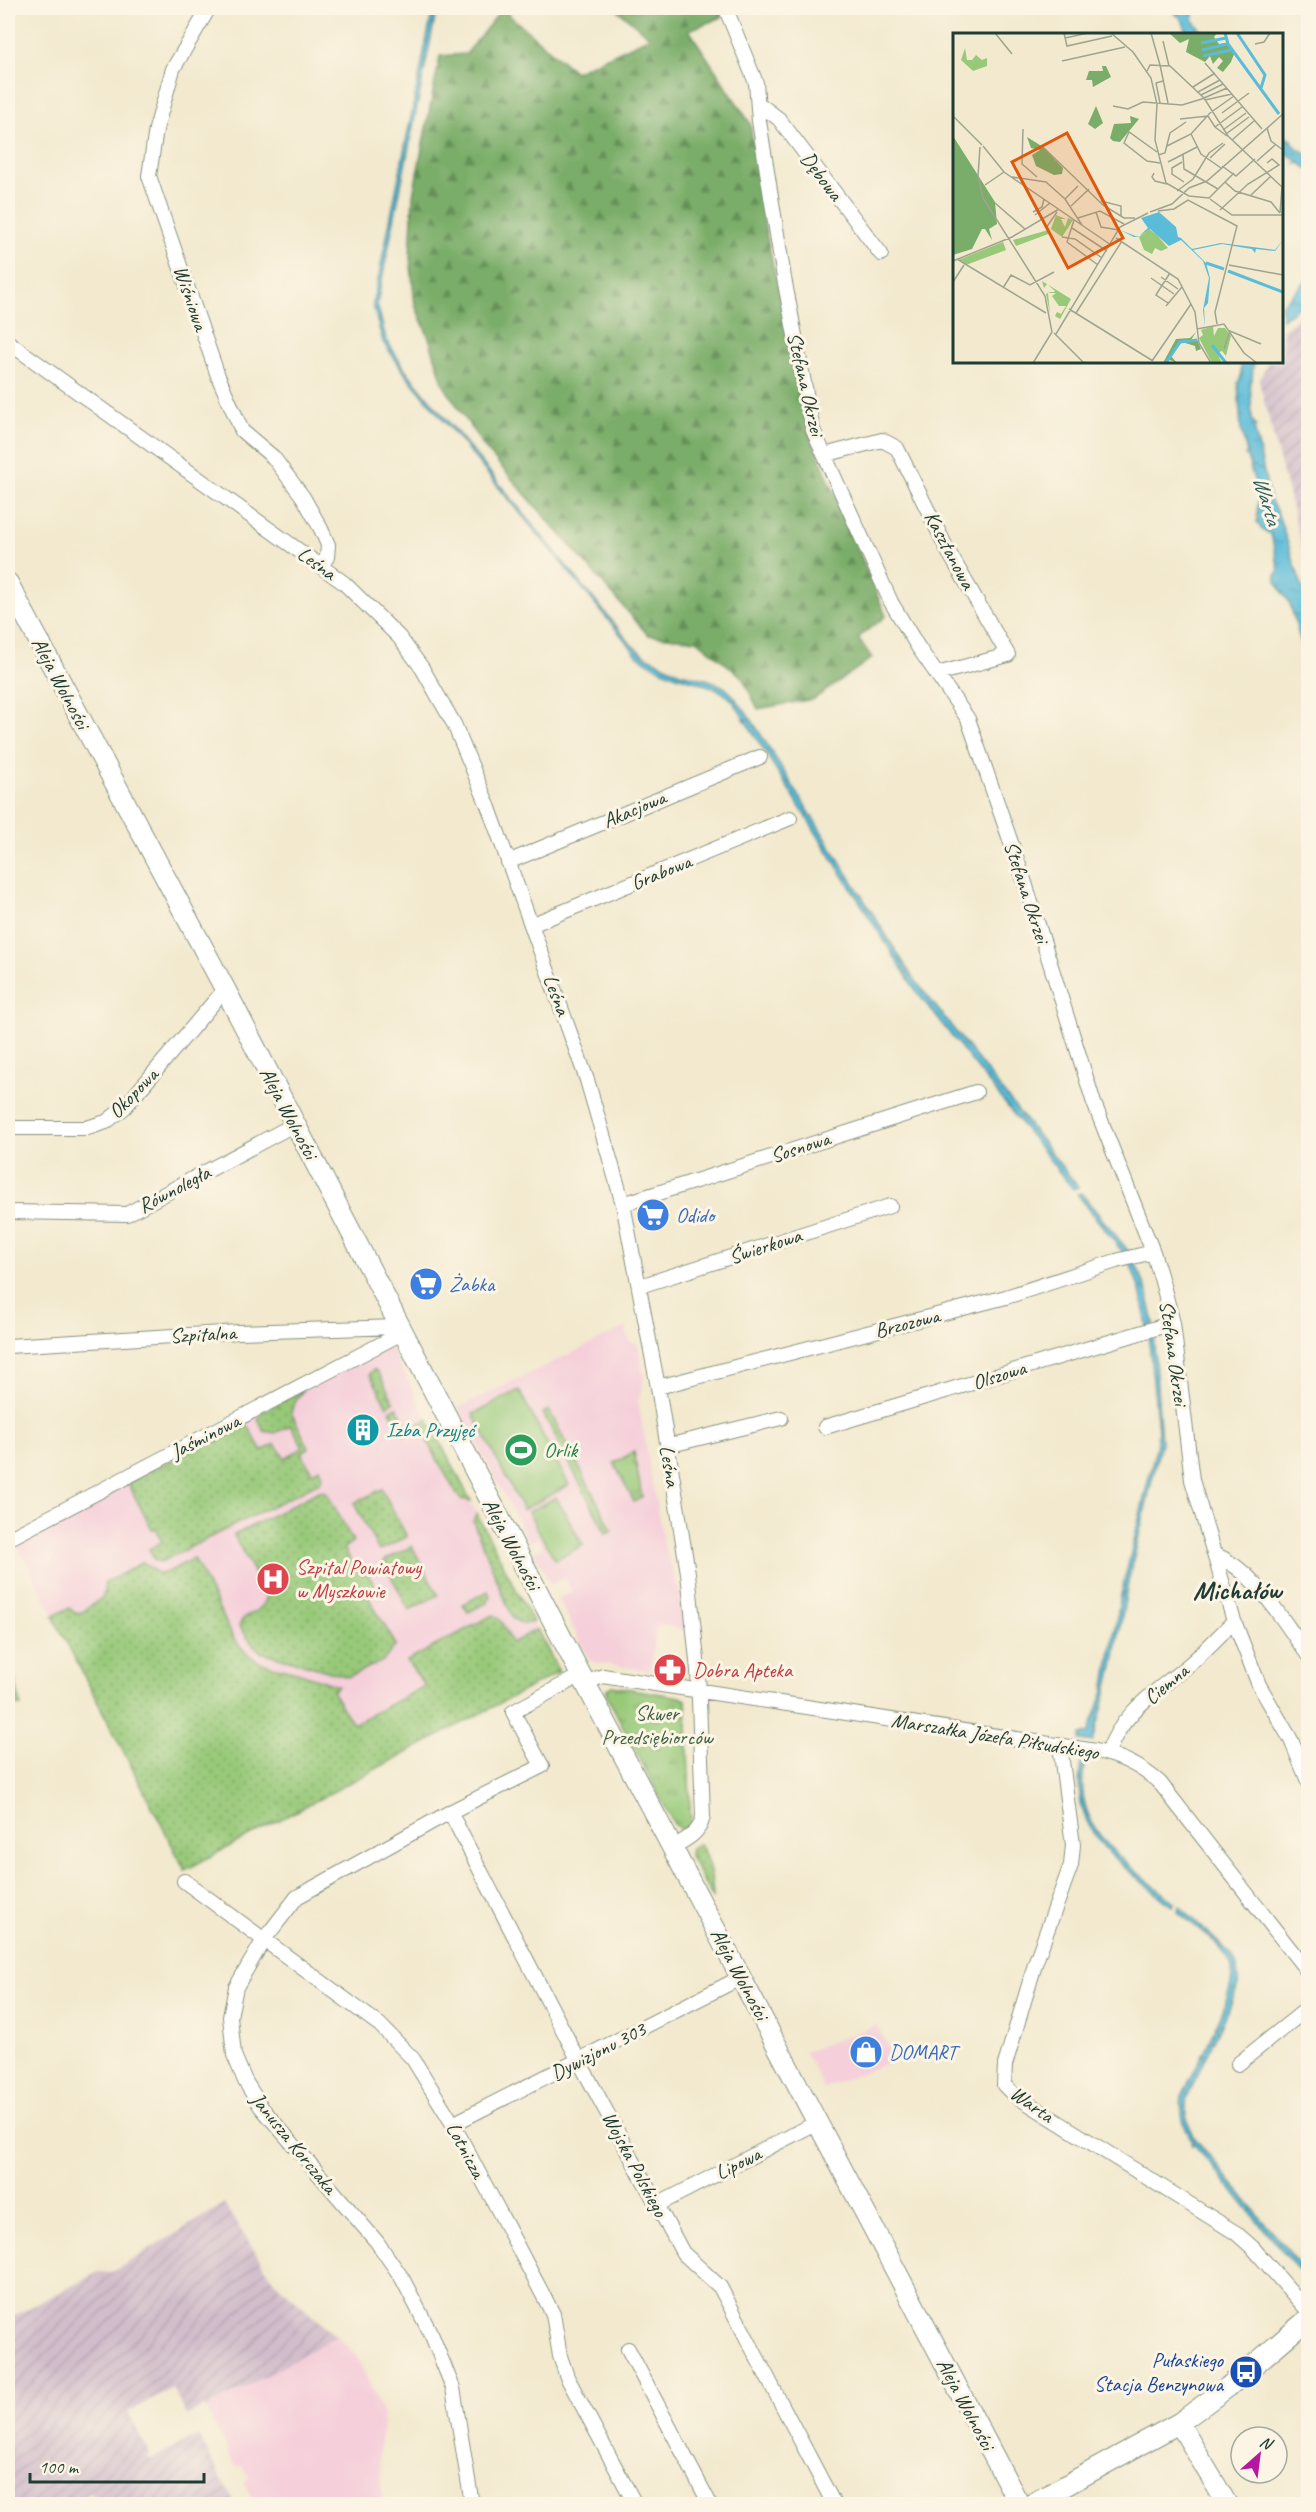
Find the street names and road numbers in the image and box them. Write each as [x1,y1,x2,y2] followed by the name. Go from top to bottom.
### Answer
[795,146,850,207] street label: Dębowa
[168,262,215,336] street label: Wiśniowa
[781,330,831,441] street label: Stefana Okrzei
[919,506,982,595] street label: Kasztanowa
[293,540,343,587] street label: Leśna
[26,633,97,736] street label: Aleja Wolności
[599,783,672,834] street label: Akacjowa
[998,838,1057,949] street label: Stefana Okrzei
[627,847,697,896] street label: Grabowa
[538,971,577,1021] street label: Leśna
[103,1060,165,1124] street label: Okopowa
[254,1063,325,1166] street label: Aleja Wolności
[767,1124,835,1169] street label: Sosnowa
[133,1158,216,1219] street label: Równoległa
[725,1222,806,1270] street label: Świerkowa
[1154,1299,1195,1410] street label: Stefana Okrzei
[872,1302,944,1344] street label: Brzozowa
[169,1319,239,1349] street label: Szpitalna
[969,1354,1030,1395] street label: Olszowa
[165,1406,246,1465] street label: Jaśminowa
[654,1443,686,1490] street label: Leśna
[477,1494,548,1597] street label: Aleja Wolności
[1138,1656,1196,1710] street label: Ciemna
[889,1707,1102,1765] street label: Marszałka Józefa Piłsudskiego
[705,1924,776,2027] street label: Aleja Wolności
[546,2015,651,2086] street label: Dywizjonu 303
[1005,2080,1060,2129] street label: Warta
[245,2086,344,2201] street label: Janusza Korczaka
[596,2107,674,2223] street label: Wojska Polskiego
[440,2118,493,2185] street label: Lotnicza
[711,2139,767,2185] street label: Lipowa
[931,2354,1002,2457] street label: Aleja Wolności

